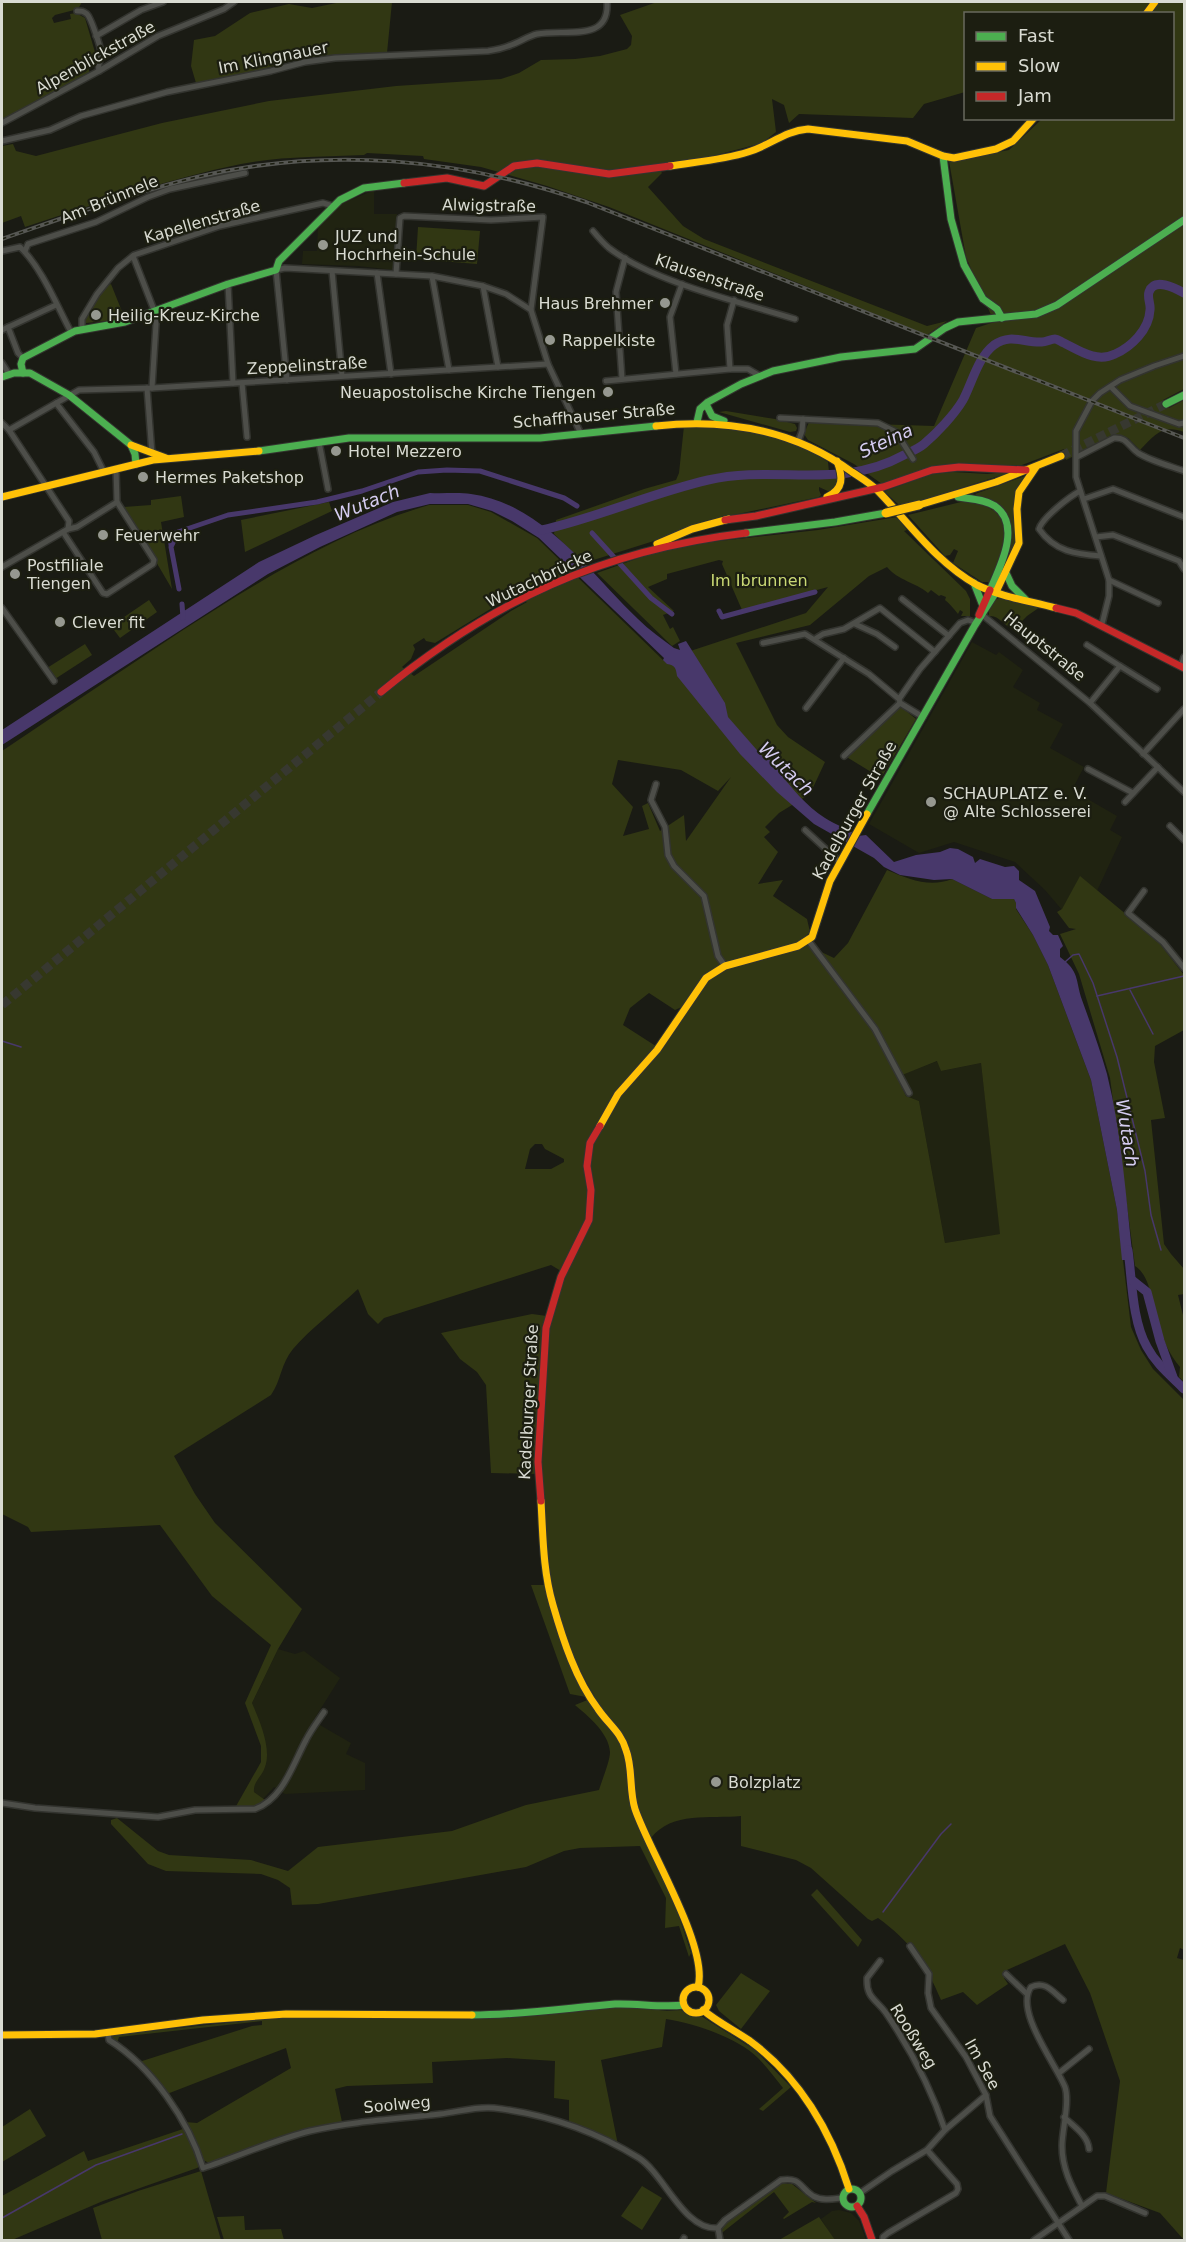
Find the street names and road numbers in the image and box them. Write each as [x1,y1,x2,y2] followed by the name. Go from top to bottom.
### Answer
[32,17,158,98] street label: Alpenblickstraße
[217,37,330,77] street label: Im Klingnauer
[58,171,161,228] street label: Am Brünnele
[442,195,536,216] street label: Alwigstraße
[142,196,262,247] street label: Kapellenstraße
[653,250,767,305] street label: Klausenstraße
[246,353,368,378] street label: Zeppelinstraße
[512,399,676,432] street label: Schaffhauser Straße
[483,546,595,611] street label: Wutachbrücke
[1000,608,1089,685] street label: Hauptstraße
[808,738,900,883] street label: Kadelburger Straße
[515,1324,542,1480] street label: Kadelburger Straße
[886,2000,941,2072] street label: Rooßweg
[961,2035,1004,2093] street label: Im See
[363,2092,431,2117] street label: Soolweg

